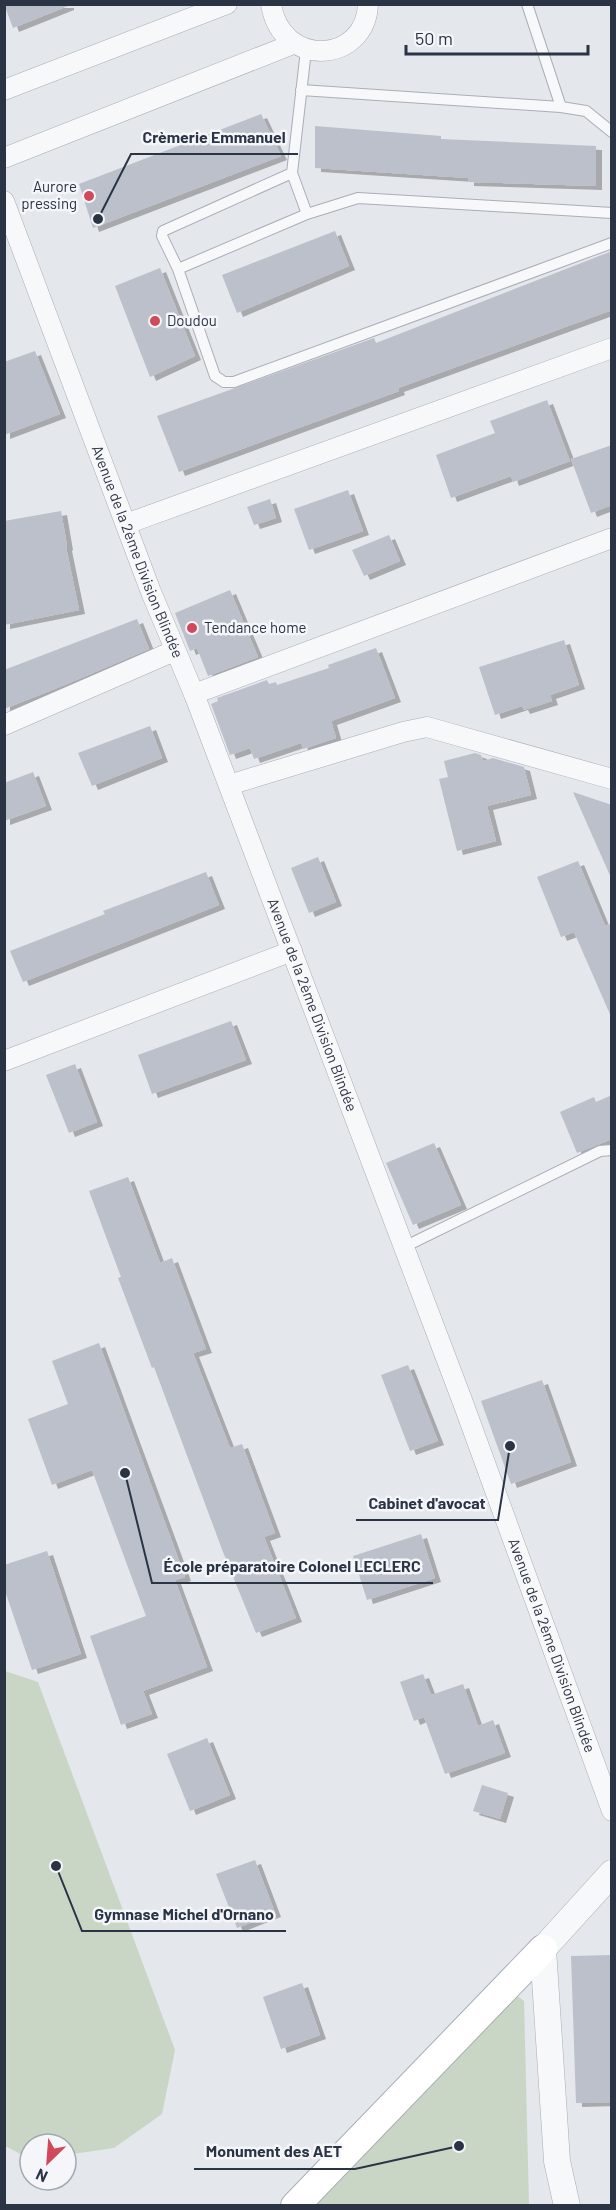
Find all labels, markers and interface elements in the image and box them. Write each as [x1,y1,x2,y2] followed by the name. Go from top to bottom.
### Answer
[406,18,588,56] scale bar
[415,27,453,49] text: 50 m
[131,120,298,154] callout: Crèmerie Emmanuel
[142,127,286,146] text: Crèmerie Emmanuel
[21,177,77,212] place label: Aurore pressing
[82,189,96,203] marker: Aurore pressing
[167,311,217,329] place label: Doudou
[148,314,162,328] marker: Doudou
[89,442,188,660] street label: Avenue de la 2ème Division Blindée
[204,618,307,636] place label: Tendance home
[185,621,199,635] marker: Tendance home
[264,895,362,1114] street label: Avenue de la 2ème Division Blindée
[356,1486,498,1520] callout: Cabinet d'avocat
[368,1493,486,1512] text: Cabinet d'avocat
[505,1536,600,1755] street label: Avenue de la 2ème Division Blindée
[152,1549,433,1583] callout: École préparatoire Colonel LECLERC
[163,1556,421,1575] text: École préparatoire Colonel LECLERC
[82,1897,286,1931] callout: Gymnase Michel d'Ornano
[94,1904,274,1923] text: Gymnase Michel d'Ornano
[18,2132,78,2192] north arrow
[194,2135,355,2169] callout: Monument des AET
[206,2141,342,2160] text: Monument des AET
[33,2165,50,2187] text: N

